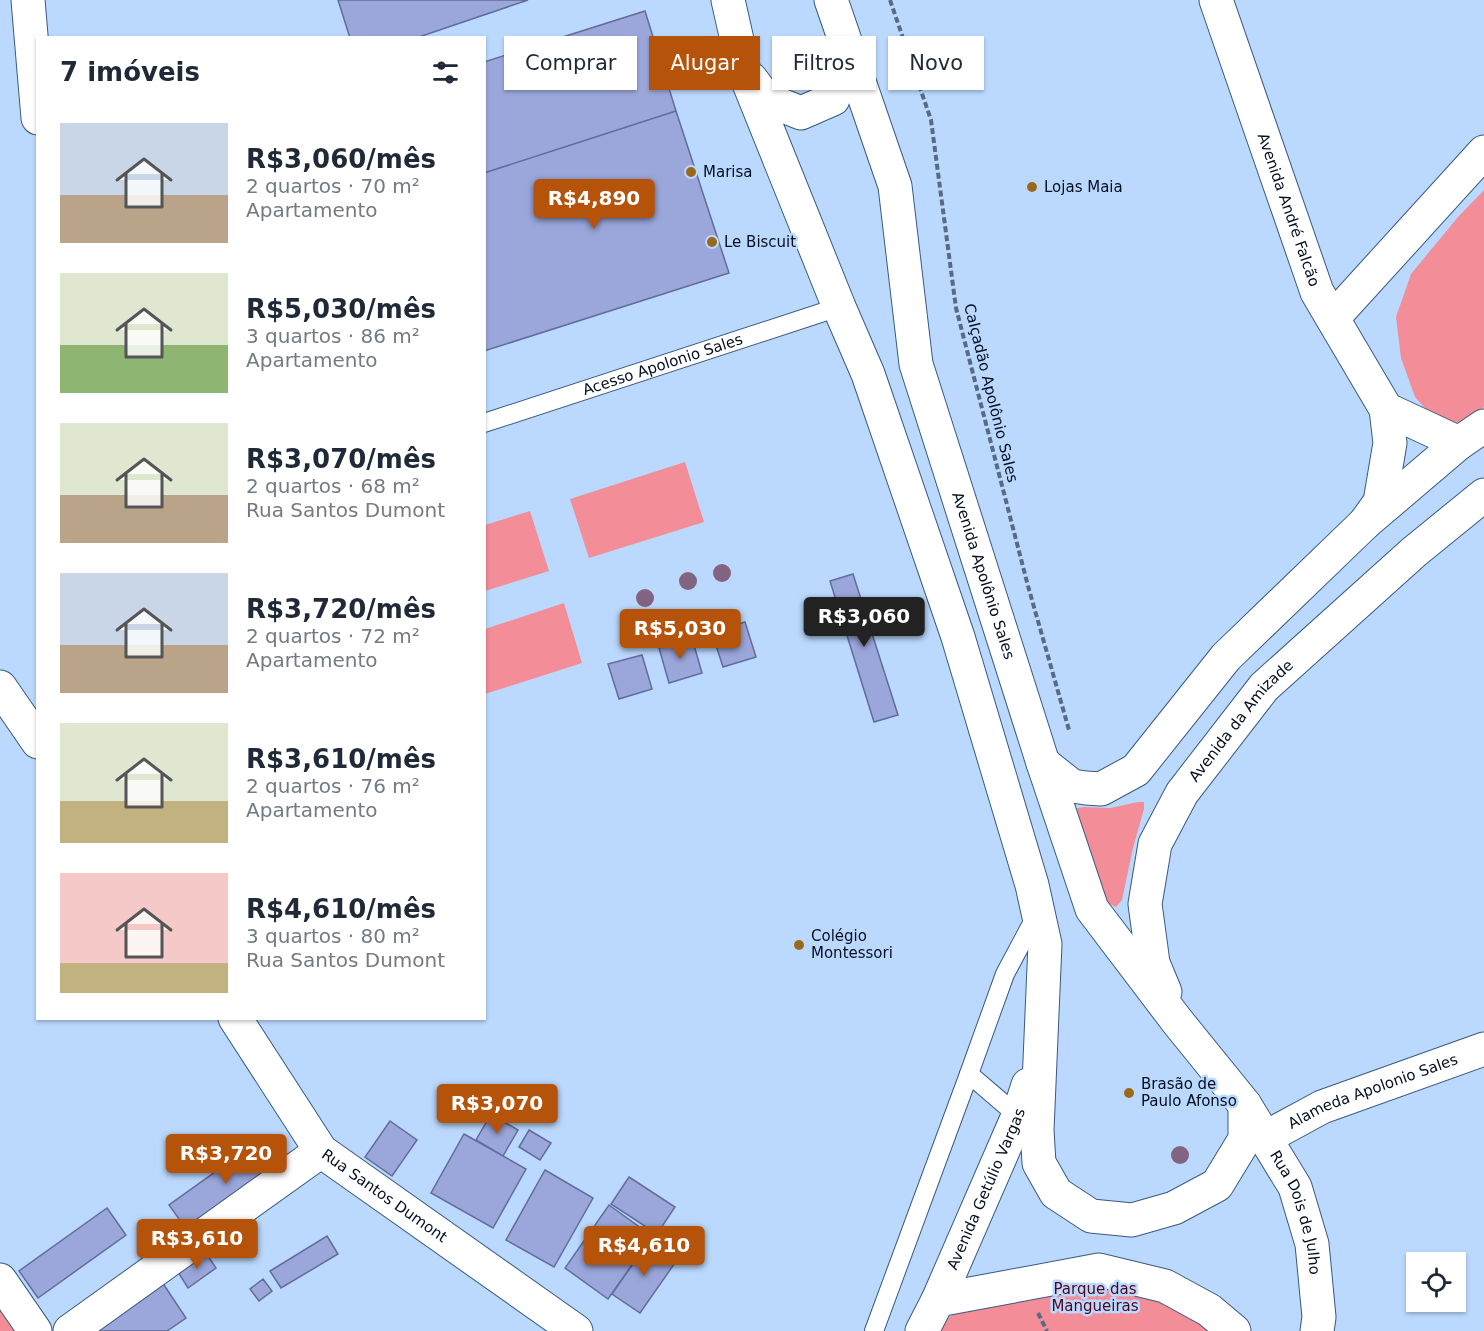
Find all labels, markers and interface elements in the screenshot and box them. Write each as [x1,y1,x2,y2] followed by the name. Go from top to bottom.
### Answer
[504,36,637,90] chip: Comprar
[649,36,760,90] chip: Alugar
[772,36,876,90] chip: Filtros
[888,36,984,90] chip: Novo
[429,56,462,89] icon: filters
[60,57,200,87] text: 7 imóveis
[1254,131,1323,289] street label: Avenida André Falcão
[246,144,436,174] text: R$3,060/mês
[108,147,180,219] icon: home
[703,163,752,181] place label: Marisa
[684,165,698,179] marker: Marisa
[246,174,420,198] text: 2 quartos · 70 m²
[1044,178,1123,196] place label: Lojas Maia
[539,179,649,230] pin: R$4,890
[1025,180,1039,194] marker: Lojas Maia
[548,186,640,210] text: R$4,890
[246,198,378,222] text: Apartamento
[724,233,796,251] place label: Le Biscuit
[705,235,719,249] marker: Le Biscuit
[246,294,436,324] text: R$5,030/mês
[108,297,180,369] icon: home
[960,302,1022,485] street label: Calçadão Apolônio Sales
[246,324,420,348] text: 3 quartos · 86 m²
[580,330,745,399] street label: Acesso Apolonio Sales
[246,348,378,372] text: Apartamento
[246,444,436,474] text: R$3,070/mês
[108,447,180,519] icon: home
[246,474,420,498] text: 2 quartos · 68 m²
[948,490,1018,662] street label: Avenida Apolônio Sales
[246,498,445,522] text: Rua Santos Dumont
[246,594,436,624] text: R$3,720/mês
[108,597,180,669] icon: home
[809,597,919,648] pin: R$3,060
[818,604,910,628] text: R$3,060
[625,609,735,660] pin: R$5,030
[634,616,726,640] text: R$5,030
[246,624,420,648] text: 2 quartos · 72 m²
[246,648,378,672] text: Apartamento
[1185,656,1297,785] street label: Avenida da Amizade
[246,744,436,774] text: R$3,610/mês
[108,747,180,819] icon: home
[246,774,420,798] text: 2 quartos · 76 m²
[246,798,378,822] text: Apartamento
[246,894,436,924] text: R$4,610/mês
[108,897,180,969] icon: home
[246,924,420,948] text: 3 quartos · 80 m²
[811,927,893,962] place label: Colégio Montessori
[792,938,806,952] marker: Colégio Montessori
[246,948,445,972] text: Rua Santos Dumont
[1285,1050,1460,1133] street label: Alameda Apolonio Sales
[1141,1075,1237,1110] place label: Brasão de Paulo Afonso
[442,1084,552,1135] pin: R$3,070
[1122,1086,1136,1100] marker: Brasão de Paulo Afonso
[451,1091,543,1115] text: R$3,070
[943,1106,1029,1272] street label: Avenida Getúlio Vargas
[171,1134,281,1185] pin: R$3,720
[180,1141,272,1165] text: R$3,720
[318,1145,451,1246] street label: Rua Santos Dumont
[1266,1147,1324,1275] street label: Rua Dois de Julho
[142,1219,252,1270] pin: R$3,610
[151,1226,243,1250] text: R$3,610
[589,1226,699,1277] pin: R$4,610
[598,1233,690,1257] text: R$4,610
[1406,1252,1466,1312] map controls
[1406,1252,1466,1312] button: locate
[1051,1280,1139,1315] park label: Parque das Mangueiras

